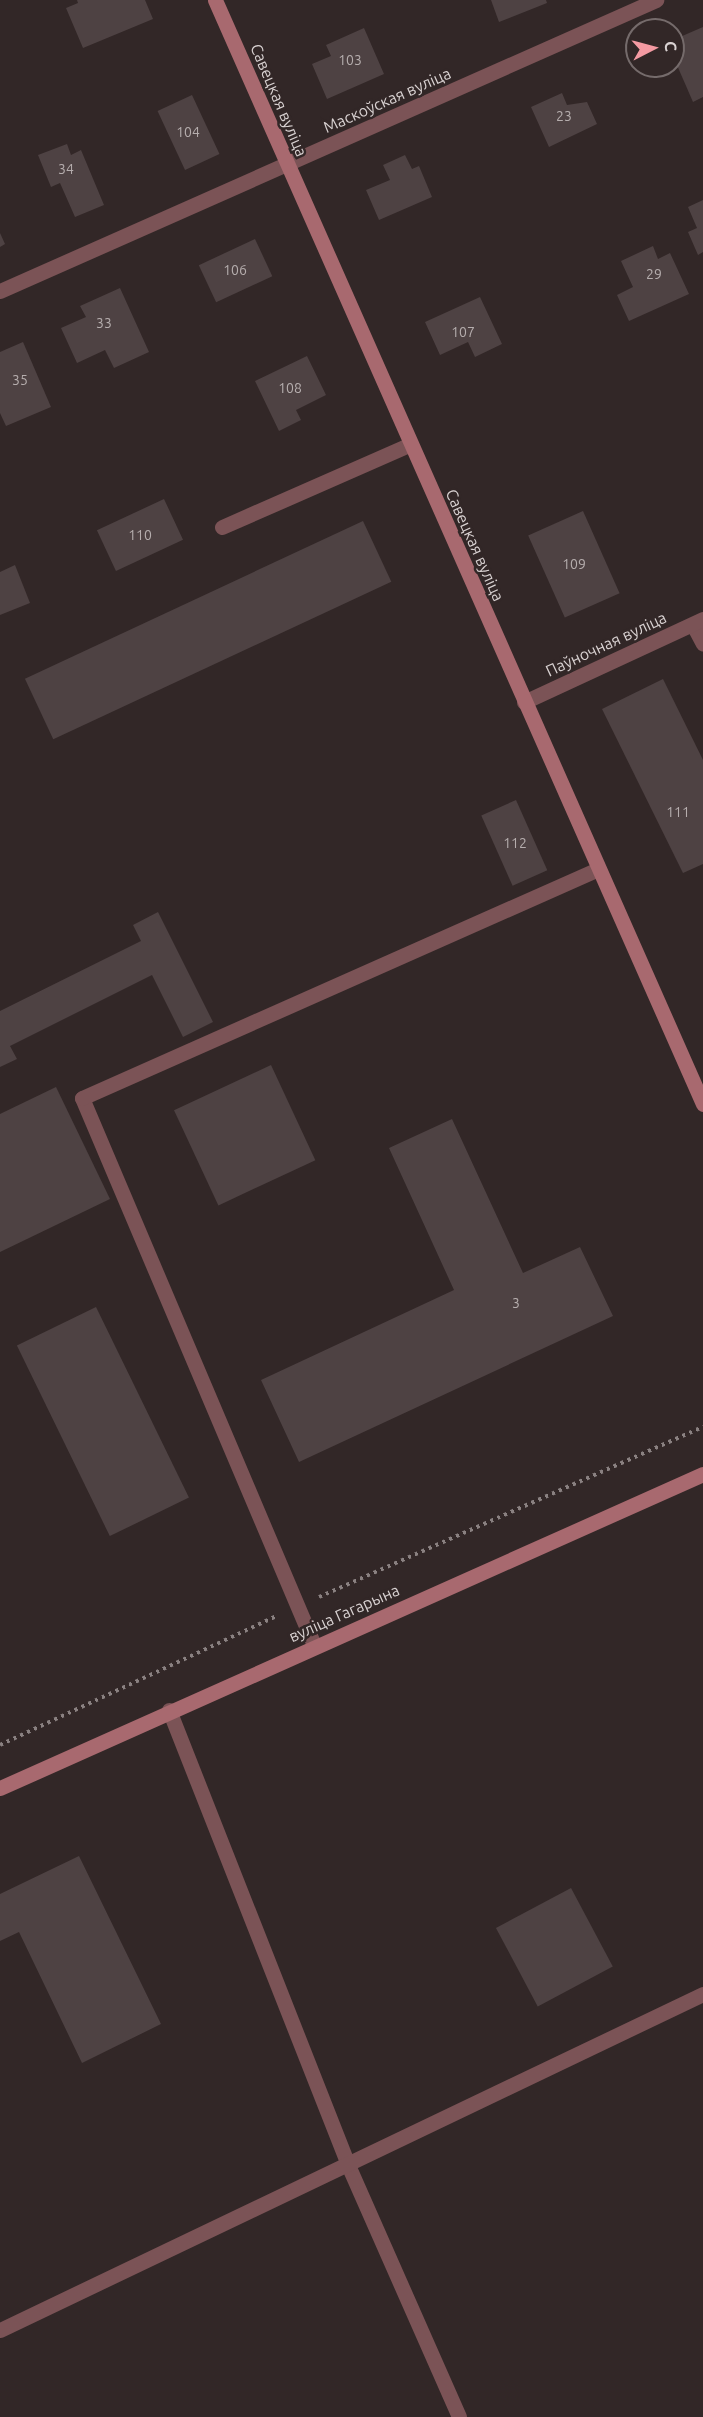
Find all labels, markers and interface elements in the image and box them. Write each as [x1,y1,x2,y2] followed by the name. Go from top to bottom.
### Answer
[625,18,685,78] north arrow
[661,40,680,52] text: С
[247,41,311,159] street label: Савецкая вуліца
[338,52,362,68] house number: 103
[320,63,454,137] street label: Маскоўская вуліца
[556,108,572,124] house number: 23
[176,124,200,140] house number: 104
[58,161,74,177] house number: 34
[223,262,247,278] house number: 106
[646,266,662,282] house number: 29
[96,315,112,331] house number: 33
[451,324,475,340] house number: 107
[12,372,28,388] house number: 35
[278,380,302,396] house number: 108
[442,486,508,604] street label: Савецкая вуліца
[128,527,152,543] house number: 110
[562,556,586,572] house number: 109
[543,608,669,680] street label: Паўночная вуліца
[666,804,690,820] house number: 111
[503,835,527,851] house number: 112
[512,1295,520,1311] house number: 3
[286,1580,402,1646] street label: вуліца Гагарына

